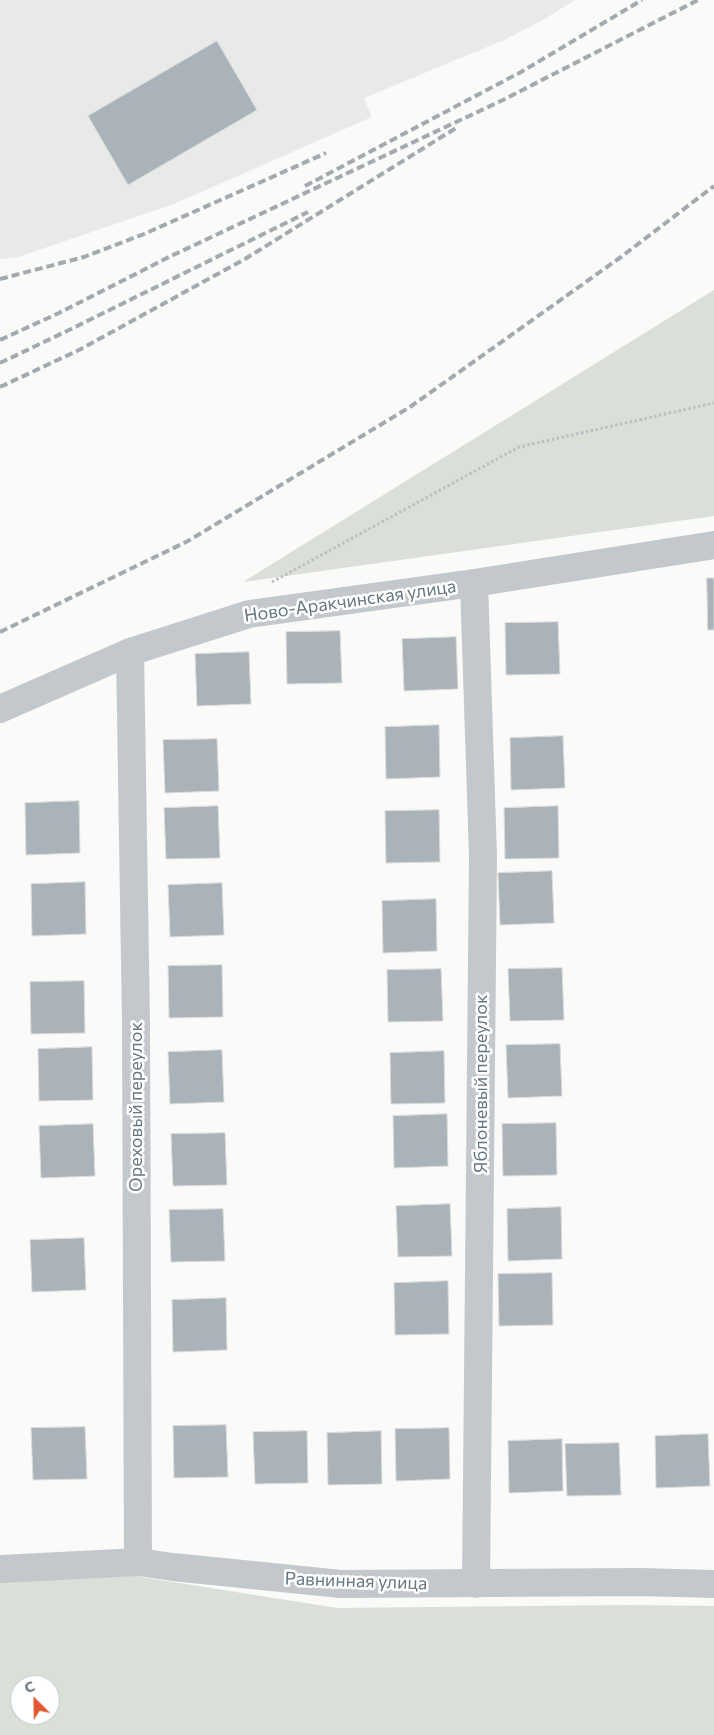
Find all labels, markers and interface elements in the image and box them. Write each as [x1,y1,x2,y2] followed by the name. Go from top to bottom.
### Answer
[243,575,457,627] street label: Ново-Аракчинская улица
[470,994,492,1174] street label: Яблоневый переулок
[125,1022,147,1192] street label: Ореховый переулок
[284,1568,428,1594] street label: Равнинная улица
[10,1675,60,1725] north arrow
[22,1677,37,1696] text: С

